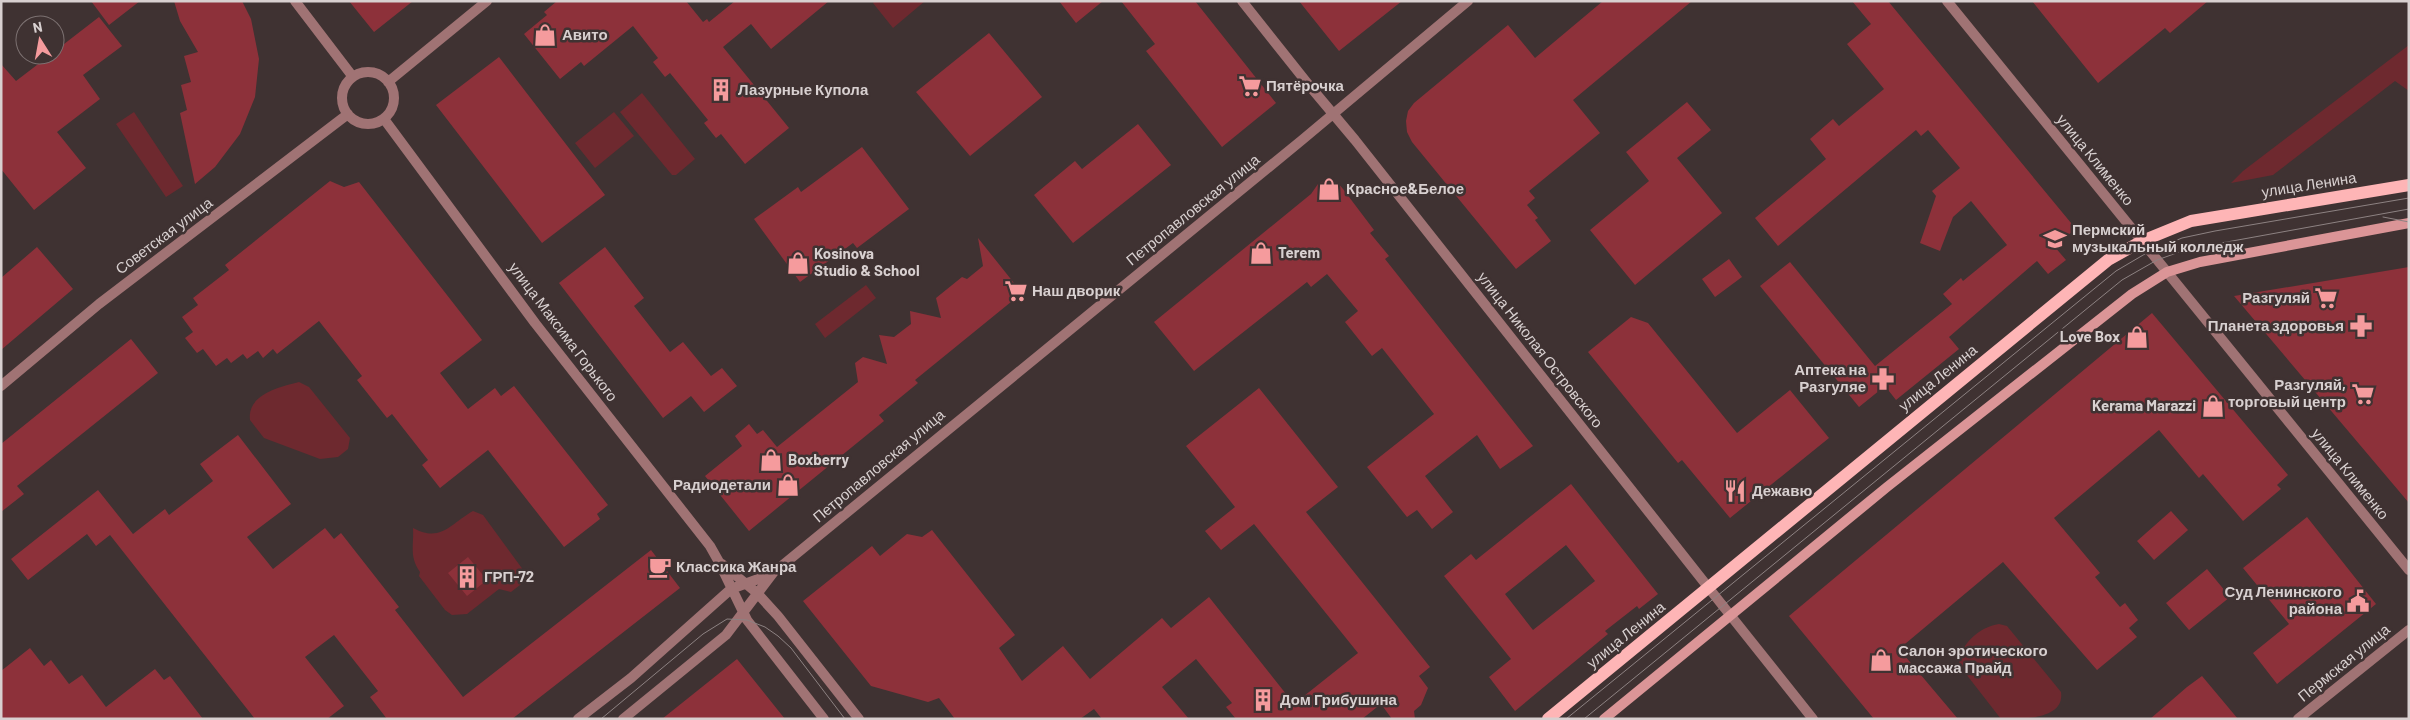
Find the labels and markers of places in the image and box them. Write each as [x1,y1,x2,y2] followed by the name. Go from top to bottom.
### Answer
[532,22,558,48] shop icon: Авито
[562,25,608,43] place label: Авито
[1237,73,1263,99] supermarket icon: Пятёрочка
[1266,76,1344,94] place label: Пятёрочка
[708,77,734,103] building icon: Лазурные Купола
[738,80,869,98] place label: Лазурные Купола
[1316,176,1342,202] shop icon: Красное&Белое
[1346,179,1464,197] place label: Красное&Белое
[2072,220,2244,255] place label: Пермский музыкальный колледж
[2042,226,2068,252] school or university icon: Пермский музыкальный колледж
[1248,240,1274,266] shop icon: Terem
[1278,243,1320,261] place label: Terem
[814,244,920,279] place label: Kosinova Studio & School
[785,250,811,276] shop icon: Kosinova Studio & School
[1003,278,1029,304] supermarket icon: Наш дворик
[1032,281,1121,299] place label: Наш дворик
[2313,285,2339,311] supermarket icon: Разгуляй
[2242,288,2310,306] place label: Разгуляй
[2348,313,2374,339] pharmacy icon: Планета здоровья
[2208,316,2344,334] place label: Планета здоровья
[2124,324,2150,350] shop icon: Love Box
[2060,327,2120,345] place label: Love Box
[1794,360,1867,395] place label: Аптека на Разгуляе
[1870,366,1896,392] pharmacy icon: Аптека на Разгуляе
[2228,375,2346,410] place label: Разгуляй, торговый центр
[2350,381,2376,407] supermarket icon: Разгуляй, торговый центр
[2200,393,2226,419] shop icon: Kerama Marazzi
[2092,396,2196,414] place label: Kerama Marazzi
[758,447,784,473] shop icon: Boxberry
[788,450,850,468] place label: Boxberry
[775,472,801,498] shop icon: Радиодетали
[673,475,771,493] place label: Радиодетали
[1722,478,1748,504] restaurant icon: Дежавю
[1752,481,1812,499] place label: Дежавю
[647,554,673,580] cafe icon: Классика Жанра
[676,557,797,575] place label: Классика Жанра
[454,564,480,590] building icon: ГРП-72
[484,567,534,585] place label: ГРП-72
[2224,582,2343,617] place label: Суд Ленинского района
[2345,588,2371,614] public building icon: Суд Ленинского района
[1898,641,2048,676] place label: Салон эротического массажа Прайд
[1868,647,1894,673] shop icon: Салон эротического массажа Прайд
[1250,687,1276,713] building icon: Дом Грибушина
[1280,690,1397,708] place label: Дом Грибушина

